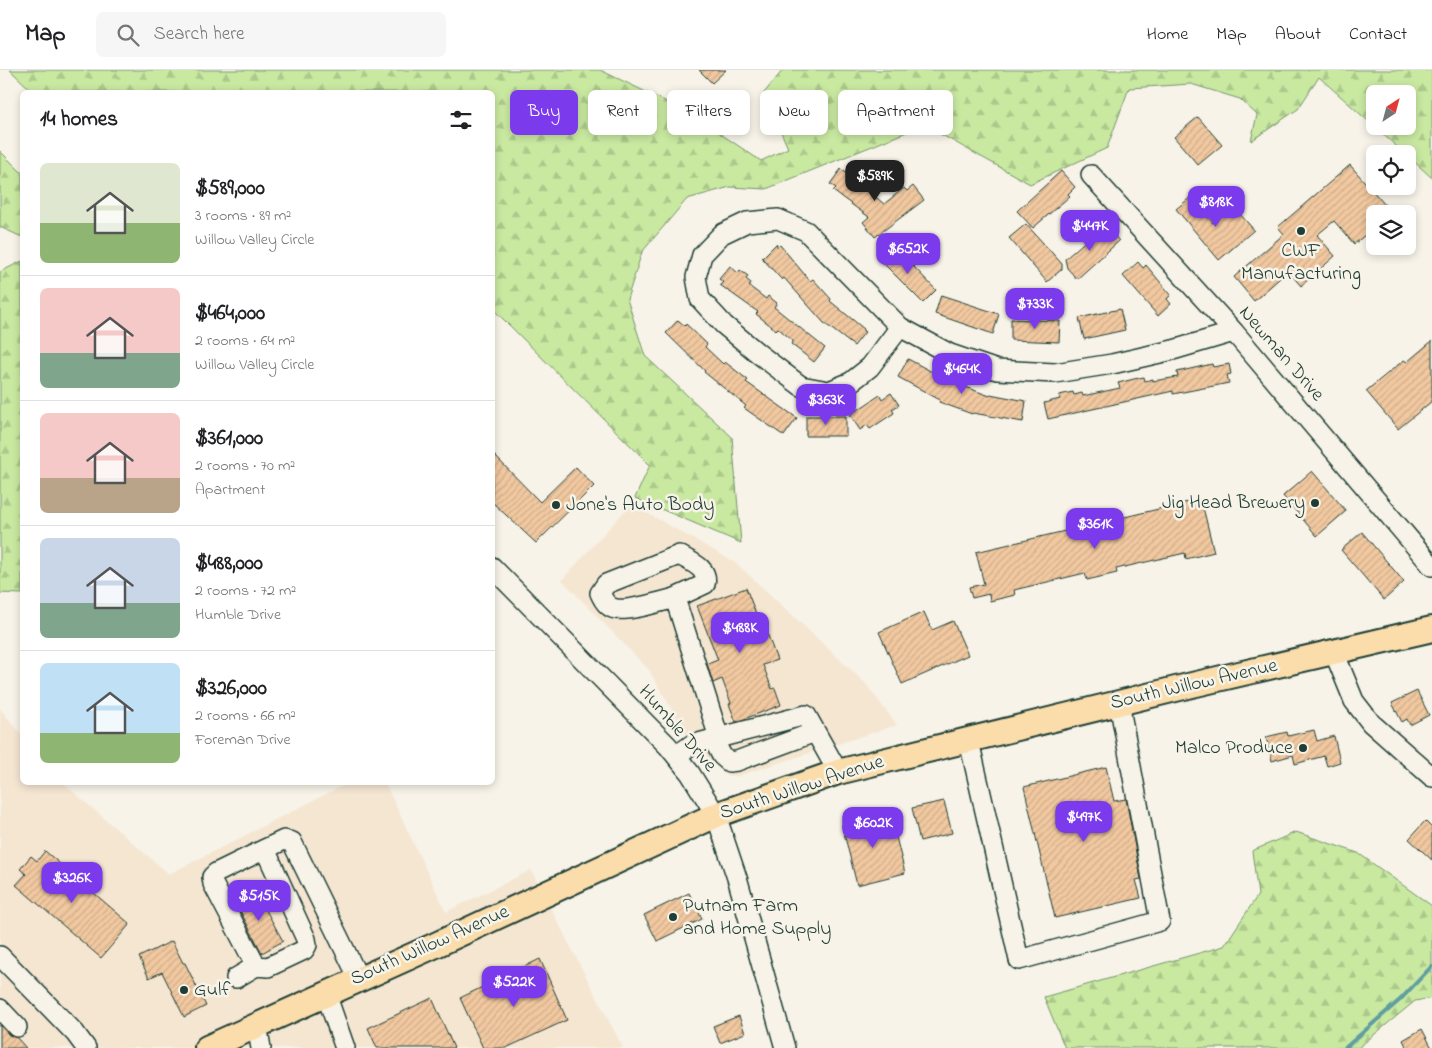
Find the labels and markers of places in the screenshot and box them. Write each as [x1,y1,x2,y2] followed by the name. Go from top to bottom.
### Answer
[840,160,910,202] pin: $589K
[1181,186,1251,228] pin: $818K
[1055,210,1125,252] pin: $447K
[1295,225,1307,237] marker: CWF Manufacturing
[873,232,943,275] pin: $652K
[1241,237,1361,290] place label: CWF Manufacturing
[1000,288,1070,330] pin: $733K
[927,352,997,395] pin: $464K
[791,384,861,426] pin: $363K
[1162,489,1305,519] place label: Jig Head Brewery
[566,491,714,520] place label: Jone's Auto Body
[1309,497,1321,509] marker: Jig Head Brewery
[550,499,562,511] marker: Jone's Auto Body
[1060,508,1130,550] pin: $361K
[705,612,775,654] pin: $488K
[1175,734,1293,763] place label: Malco Produce
[1297,742,1309,754] marker: Malco Produce
[1049,800,1119,843] pin: $497K
[838,806,908,849] pin: $602K
[37,862,107,904] pin: $326K
[224,880,294,922] pin: $515K
[683,892,831,944] place label: Putnam Farm and Home Supply
[667,911,679,923] marker: Putnam Farm and Home Supply
[479,966,549,1008] pin: $522K
[194,976,231,1005] place label: Gulf
[178,984,190,996] marker: Gulf

